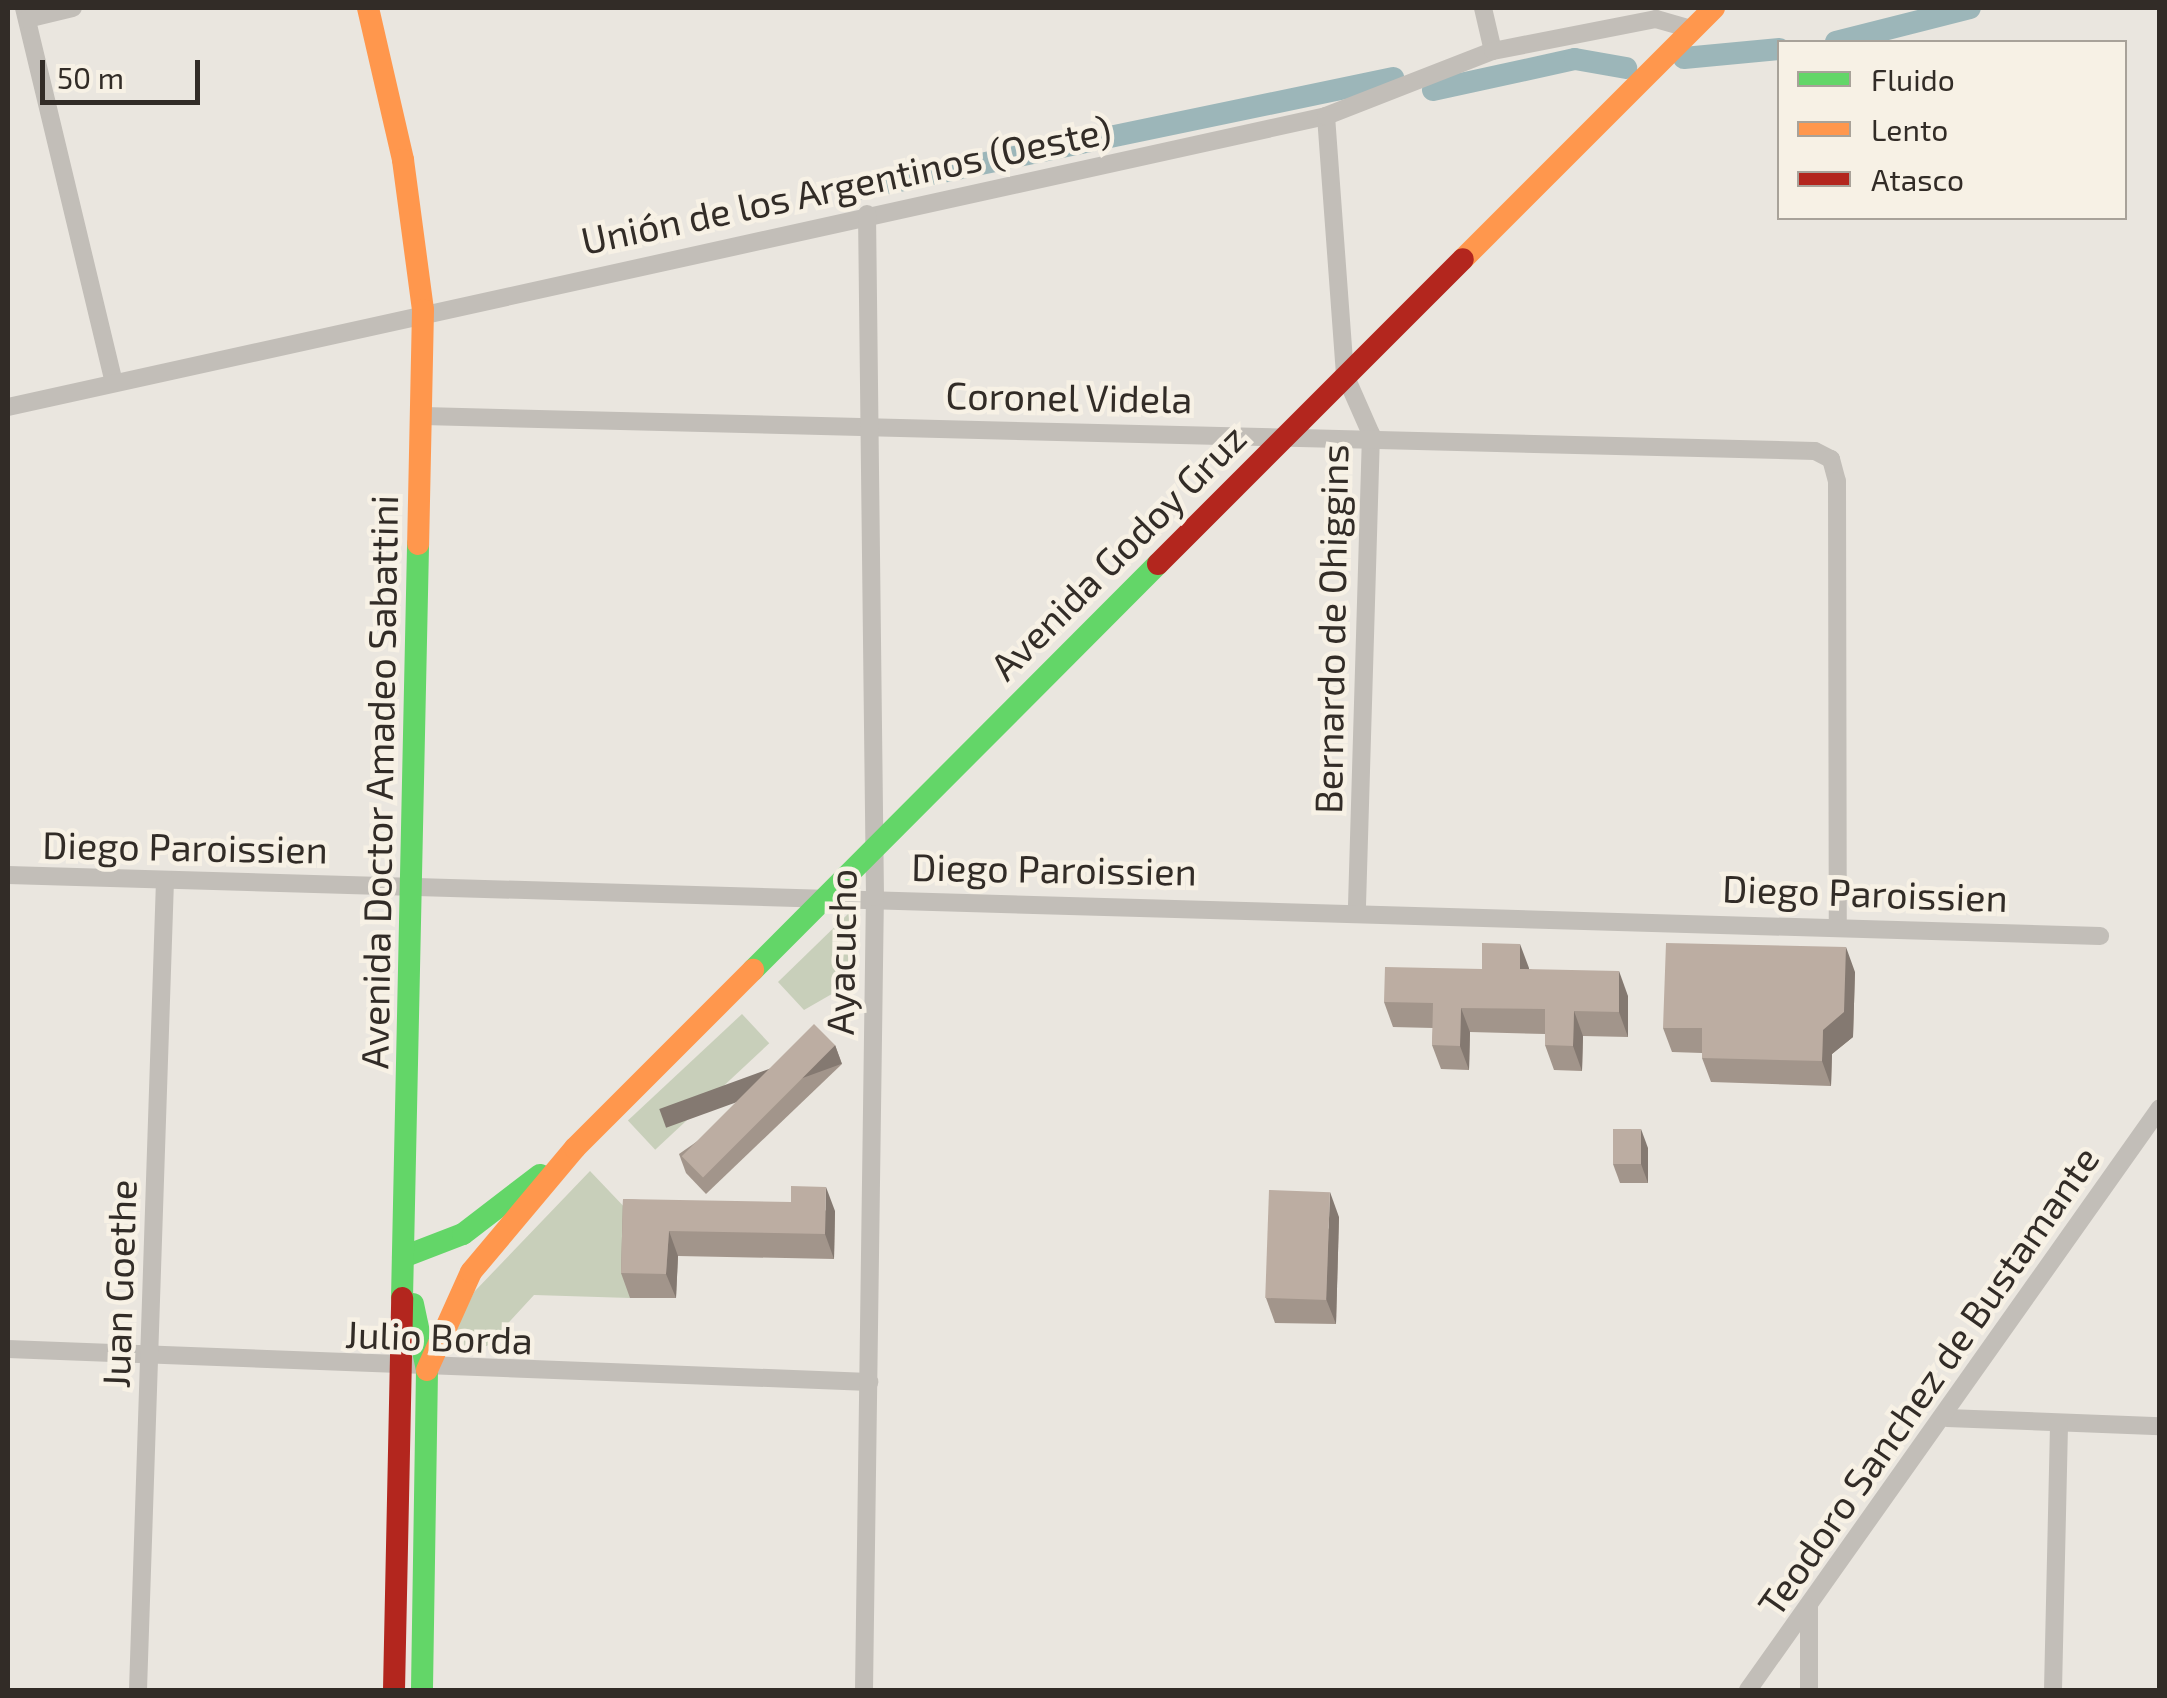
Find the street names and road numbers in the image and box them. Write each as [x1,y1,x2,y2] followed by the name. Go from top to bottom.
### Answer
[576,106,1116,264] street label: Unión de los Argentinos (Oeste)
[944,372,1194,422] street label: Coronel Videla
[981,415,1255,689] street label: Avenida Godoy Gruz
[1305,444,1357,814] street label: Bernardo de Ohiggins
[351,494,407,1070] street label: Avenida Doctor Amadeo Sabattini
[42,822,328,872] street label: Diego Paroissien
[911,844,1197,894] street label: Diego Paroissien
[1722,865,2008,921] street label: Diego Paroissien
[817,869,865,1035] street label: Ayacucho
[1748,1137,2108,1625] street label: Teodoro Sanchez de Bustamante
[93,1179,145,1389] street label: Juan Goethe
[344,1311,534,1363] street label: Julio Borda

